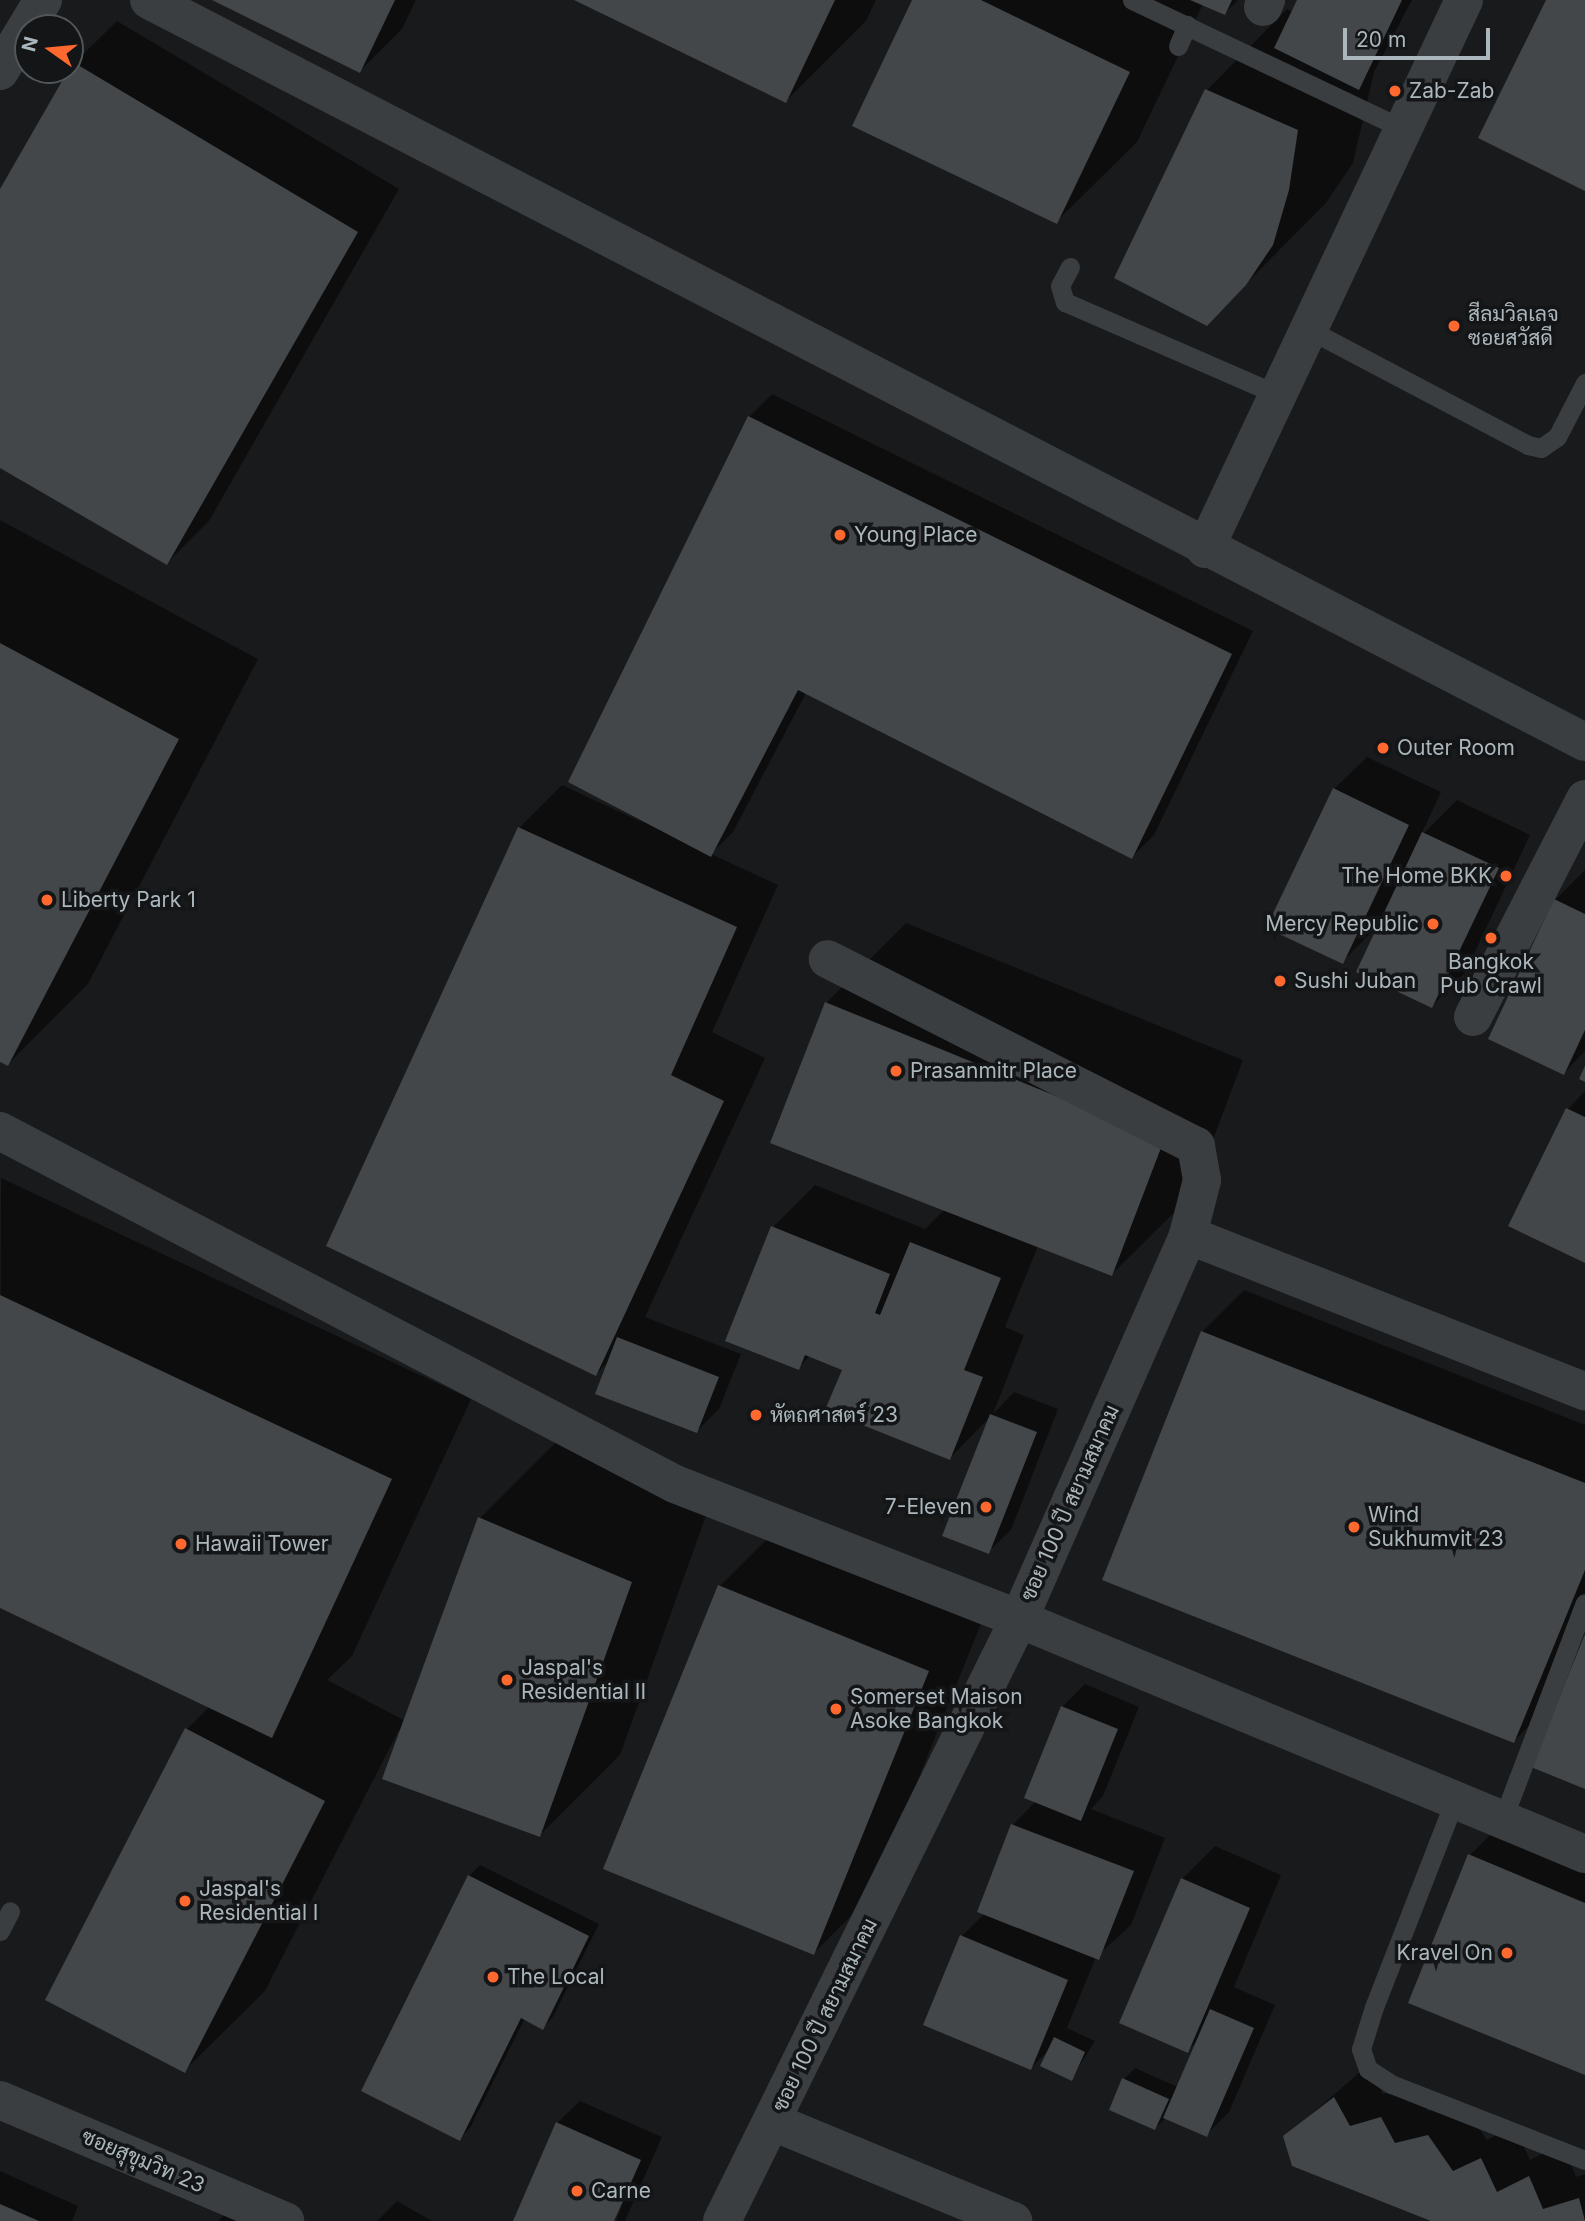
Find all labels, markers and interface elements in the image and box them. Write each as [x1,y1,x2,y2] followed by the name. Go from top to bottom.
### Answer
[14,14,84,84] north arrow
[1347,14,1494,58] scale bar
[1356,27,1406,52] text: 20 m
[17,34,43,54] text: N
[1409,78,1494,104] place label: Zab-Zab
[1387,83,1403,99] marker: Zab-Zab
[1468,301,1559,351] place label: สีลมวิลเลจ ซอยสวัสดี
[1446,318,1462,334] marker: สีลมวิลเลจ ซอยสวัสดี
[854,522,977,548] place label: Young Place
[832,527,848,543] marker: Young Place
[1397,735,1515,761] place label: Outer Room
[1375,740,1391,756] marker: Outer Room
[1341,863,1492,889] place label: The Home BKK
[1498,868,1514,884] marker: The Home BKK
[61,887,196,913] place label: Liberty Park 1
[39,892,55,908] marker: Liberty Park 1
[1265,911,1419,937] place label: Mercy Republic
[1425,916,1441,932] marker: Mercy Republic
[1483,930,1499,946] marker: Bangkok Pub Crawl
[1440,949,1542,999] place label: Bangkok Pub Crawl
[1294,968,1416,994] place label: Sushi Juban
[1272,973,1288,989] marker: Sushi Juban
[910,1058,1077,1084] place label: Prasanmitr Place
[888,1063,904,1079] marker: Prasanmitr Place
[1015,1401,1125,1605] street label: ซอย 100 ปี สยามสมาคม
[770,1402,898,1428] place label: หัตถศาสตร์ 23
[748,1407,764,1423] marker: หัตถศาสตร์ 23
[885,1494,972,1520] place label: 7-Eleven
[978,1499,994,1515] marker: 7-Eleven
[1368,1502,1504,1552] place label: Wind Sukhumvit 23
[1346,1519,1362,1535] marker: Wind Sukhumvit 23
[195,1531,329,1557] place label: Hawaii Tower
[173,1536,189,1552] marker: Hawaii Tower
[521,1655,646,1705] place label: Jaspal's Residential II
[499,1672,515,1688] marker: Jaspal's Residential II
[850,1684,1023,1734] place label: Somerset Maison Asoke Bangkok
[828,1701,844,1717] marker: Somerset Maison Asoke Bangkok
[199,1876,319,1926] place label: Jaspal's Residential I
[177,1893,193,1909] marker: Jaspal's Residential I
[767,1914,883,2116] street label: ซอย 100 ปี สยามสมาคม
[1396,1940,1493,1966] place label: Kravel On
[1499,1945,1515,1961] marker: Kravel On
[507,1964,605,1990] place label: The Local
[485,1969,501,1985] marker: The Local
[78,2124,208,2198] street label: ซอยสุขุมวิท 23
[591,2178,651,2204] place label: Carne
[569,2183,585,2199] marker: Carne

